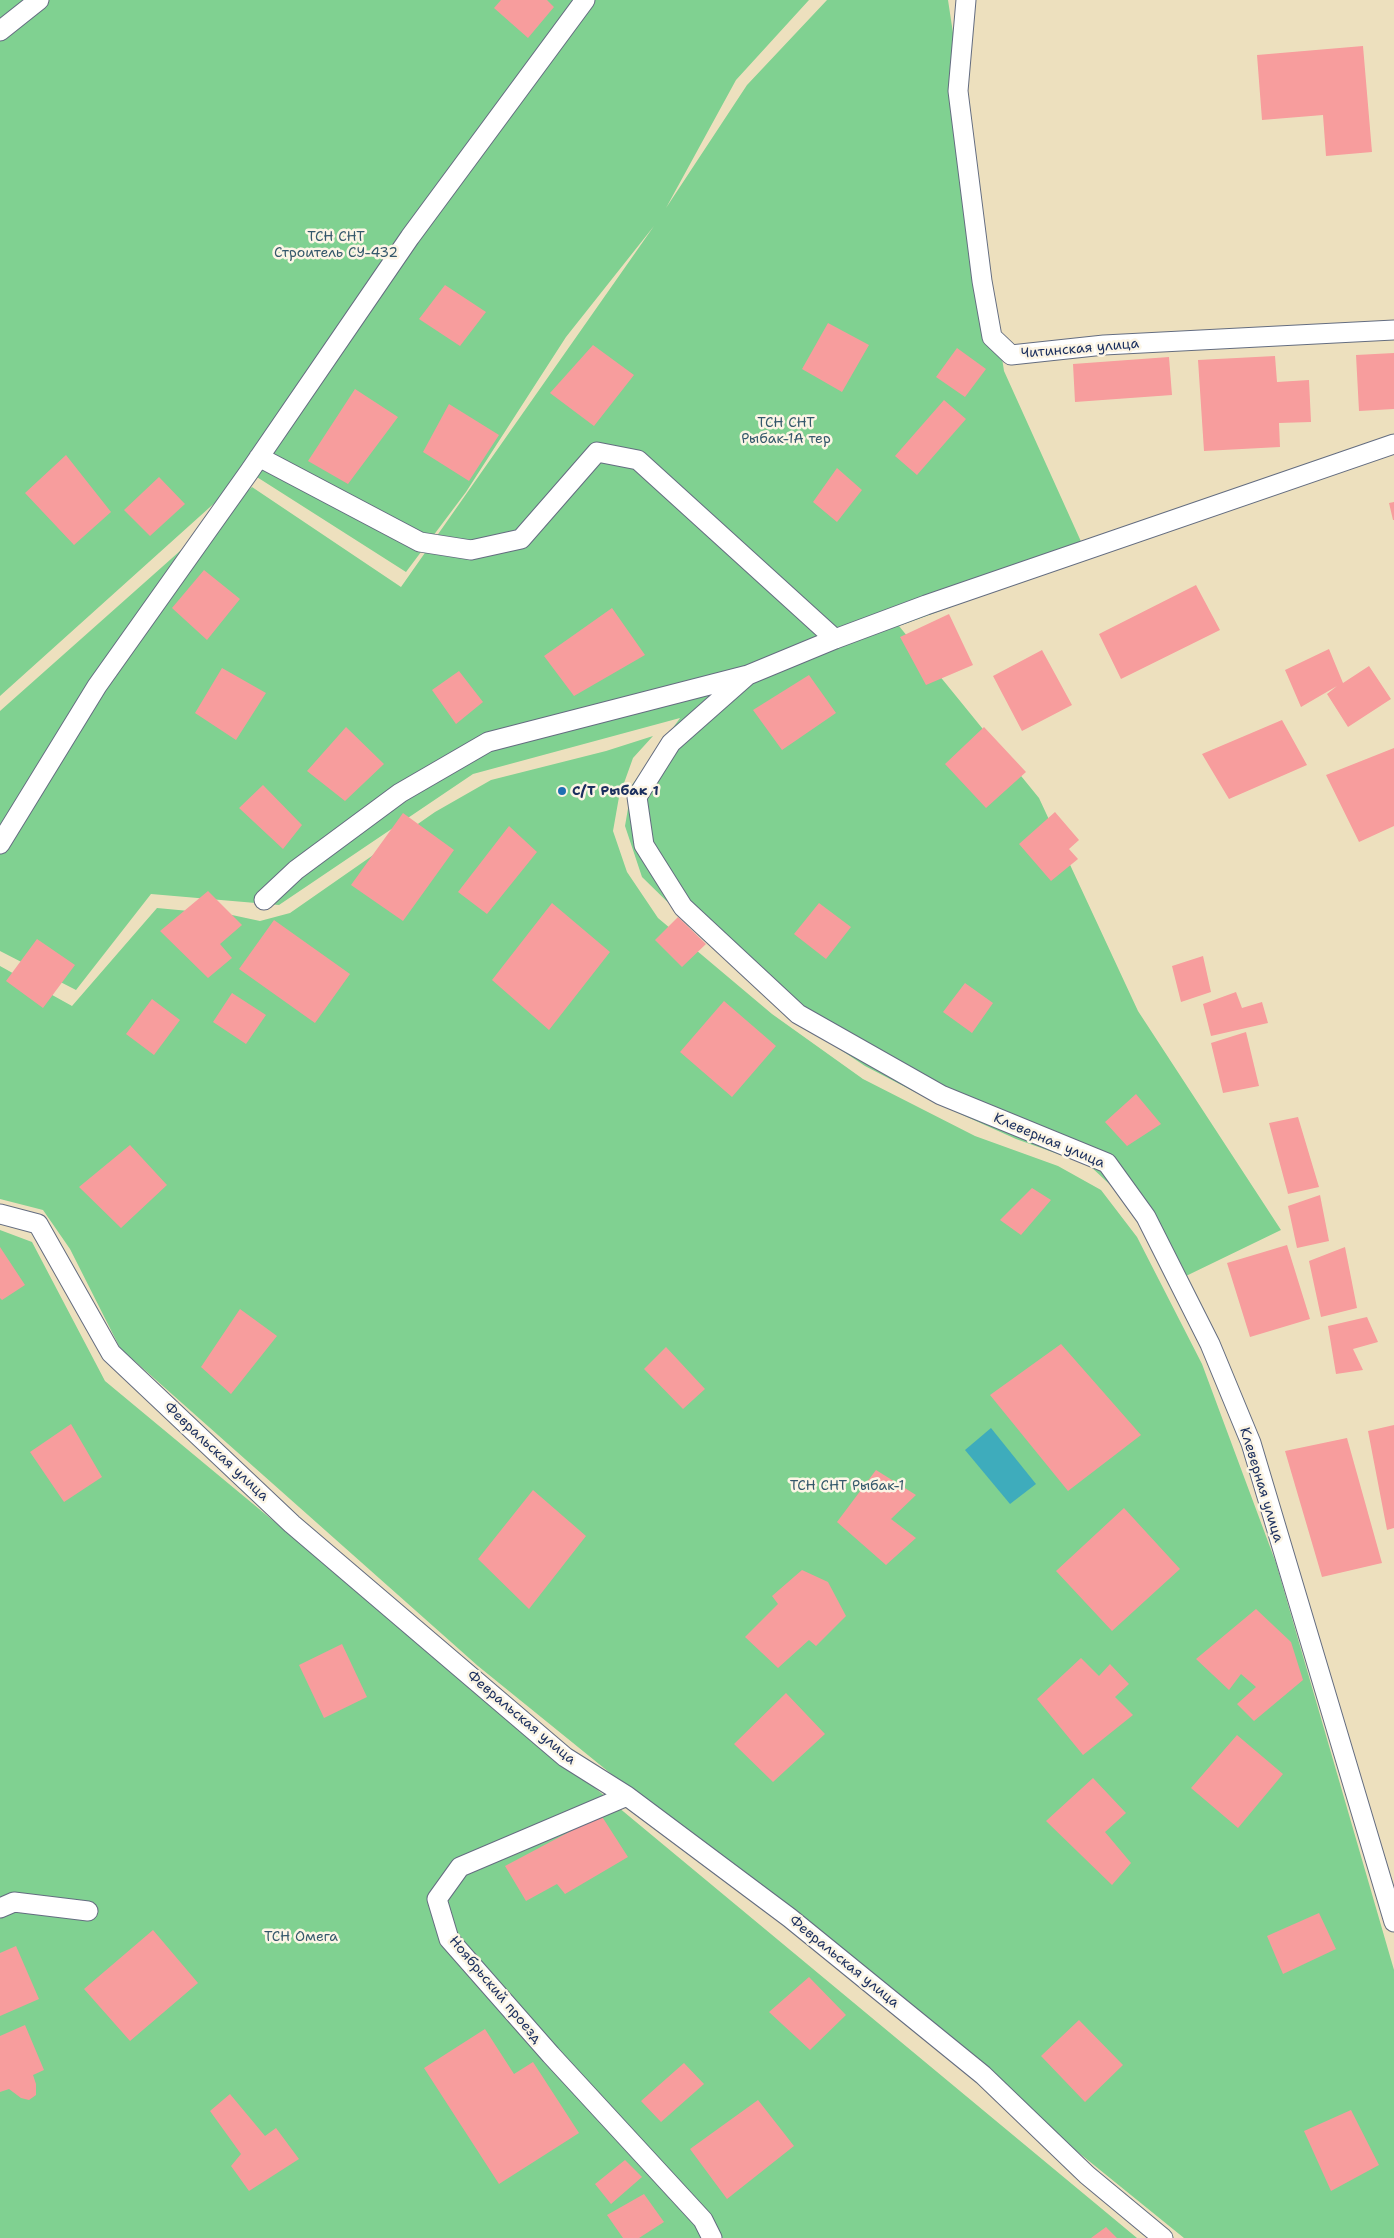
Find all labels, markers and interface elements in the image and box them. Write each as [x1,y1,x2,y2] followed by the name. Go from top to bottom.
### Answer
[274,229,398,262] park label: ТСН СНТ Строитель СУ-432
[1020,335,1140,363] street label: Читинская улица
[741,415,831,448] park label: ТСН СНТ Рыбак-1А тер
[572,783,659,799] place label: С/Т Рыбак 1
[556,785,568,797] marker: С/Т Рыбак 1
[991,1110,1107,1172] street label: Клеверная улица
[160,1399,272,1505] street label: Февральская улица
[1236,1425,1286,1545] street label: Клеверная улица
[790,1478,904,1494] park label: ТСН СНТ Рыбак-1
[463,1668,579,1768] street label: Февральская улица
[786,1912,902,2012] street label: Февральская улица
[264,1929,338,1945] park label: ТСН Омега
[445,1933,545,2047] street label: Ноябрьский проезд

